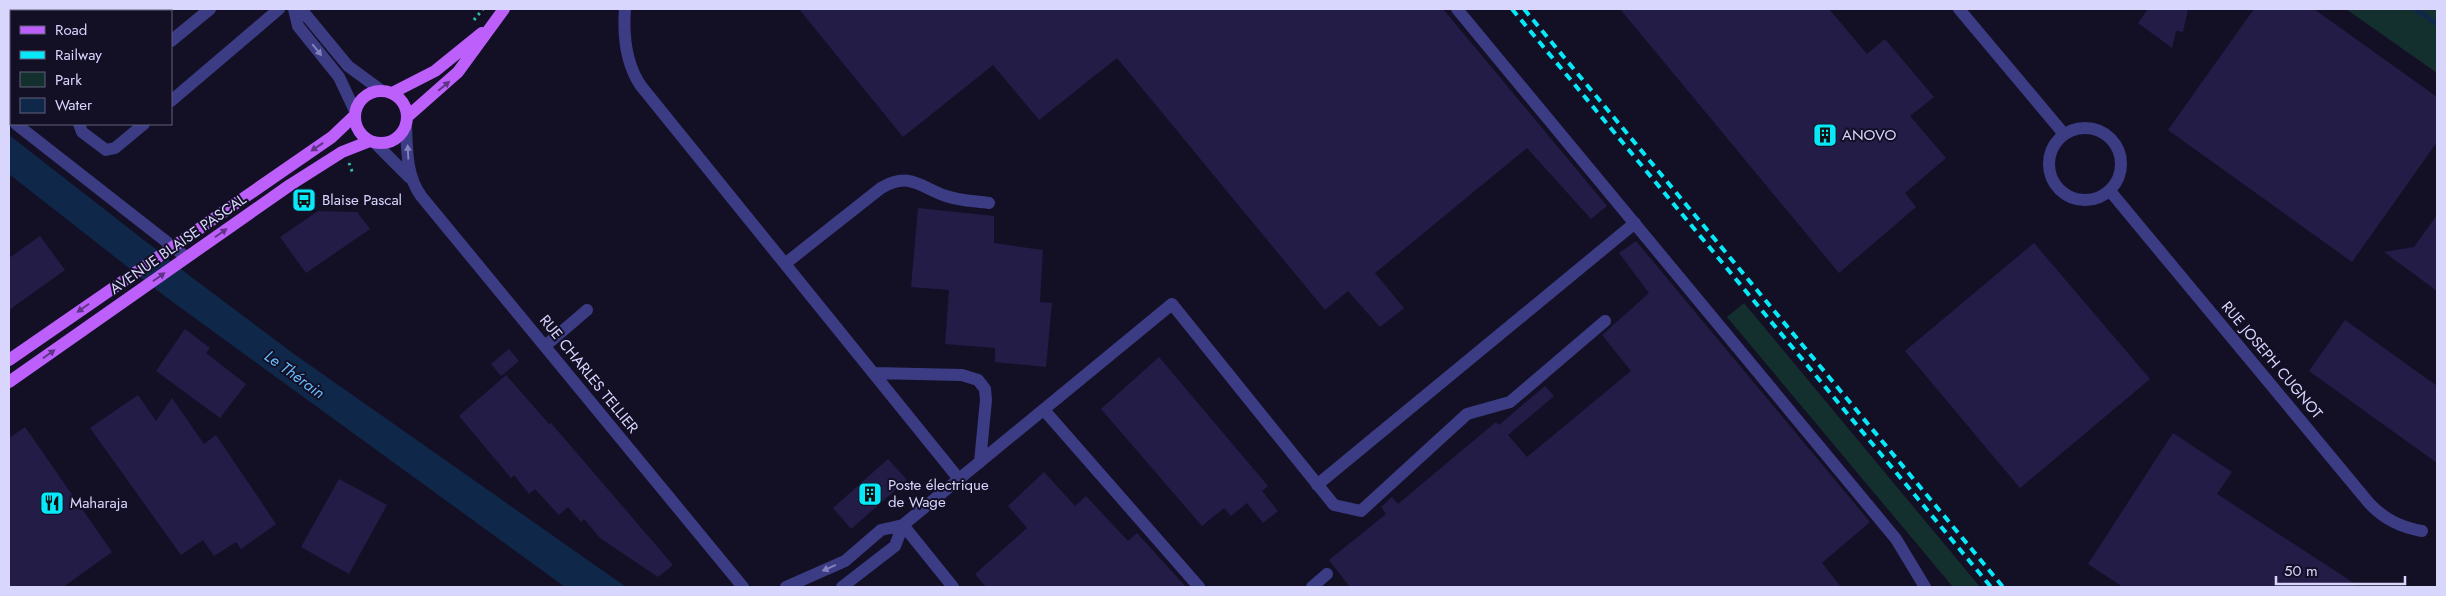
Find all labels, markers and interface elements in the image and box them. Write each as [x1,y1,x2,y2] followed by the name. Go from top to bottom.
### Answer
[10,10,172,125] legend
[55,19,87,41] text: Road
[312,43,323,56] one-way arrow
[55,44,102,66] text: Railway
[55,69,82,91] text: Park
[438,80,451,91] one-way arrow
[55,94,93,116] text: Water
[1812,122,1838,148] building icon: ANOVO
[1842,124,1897,146] place label: ANOVO
[310,142,324,152] one-way arrow
[403,144,411,160] one-way arrow
[291,187,317,213] bus stop icon: Blaise Pascal
[105,188,251,300] street label: AVENUE BLAISE PASCAL
[322,189,402,211] place label: Blaise Pascal
[214,228,227,238] one-way arrow
[152,272,165,282] one-way arrow
[2216,297,2328,423] street label: RUE JOSEPH CUGNOT
[77,303,90,313] one-way arrow
[534,310,644,438] street label: RUE CHARLES TELLIER
[260,345,330,404] water label: Le Thérain
[42,349,56,359] one-way arrow
[888,474,989,513] place label: Poste électrique de Wage
[857,481,883,507] building icon: Poste électrique de Wage
[39,490,65,516] restaurant icon: Maharaja
[70,492,128,514] place label: Maharaja
[2276,554,2405,586] scale bar
[2284,560,2318,582] text: 50 m
[822,565,836,573] one-way arrow

